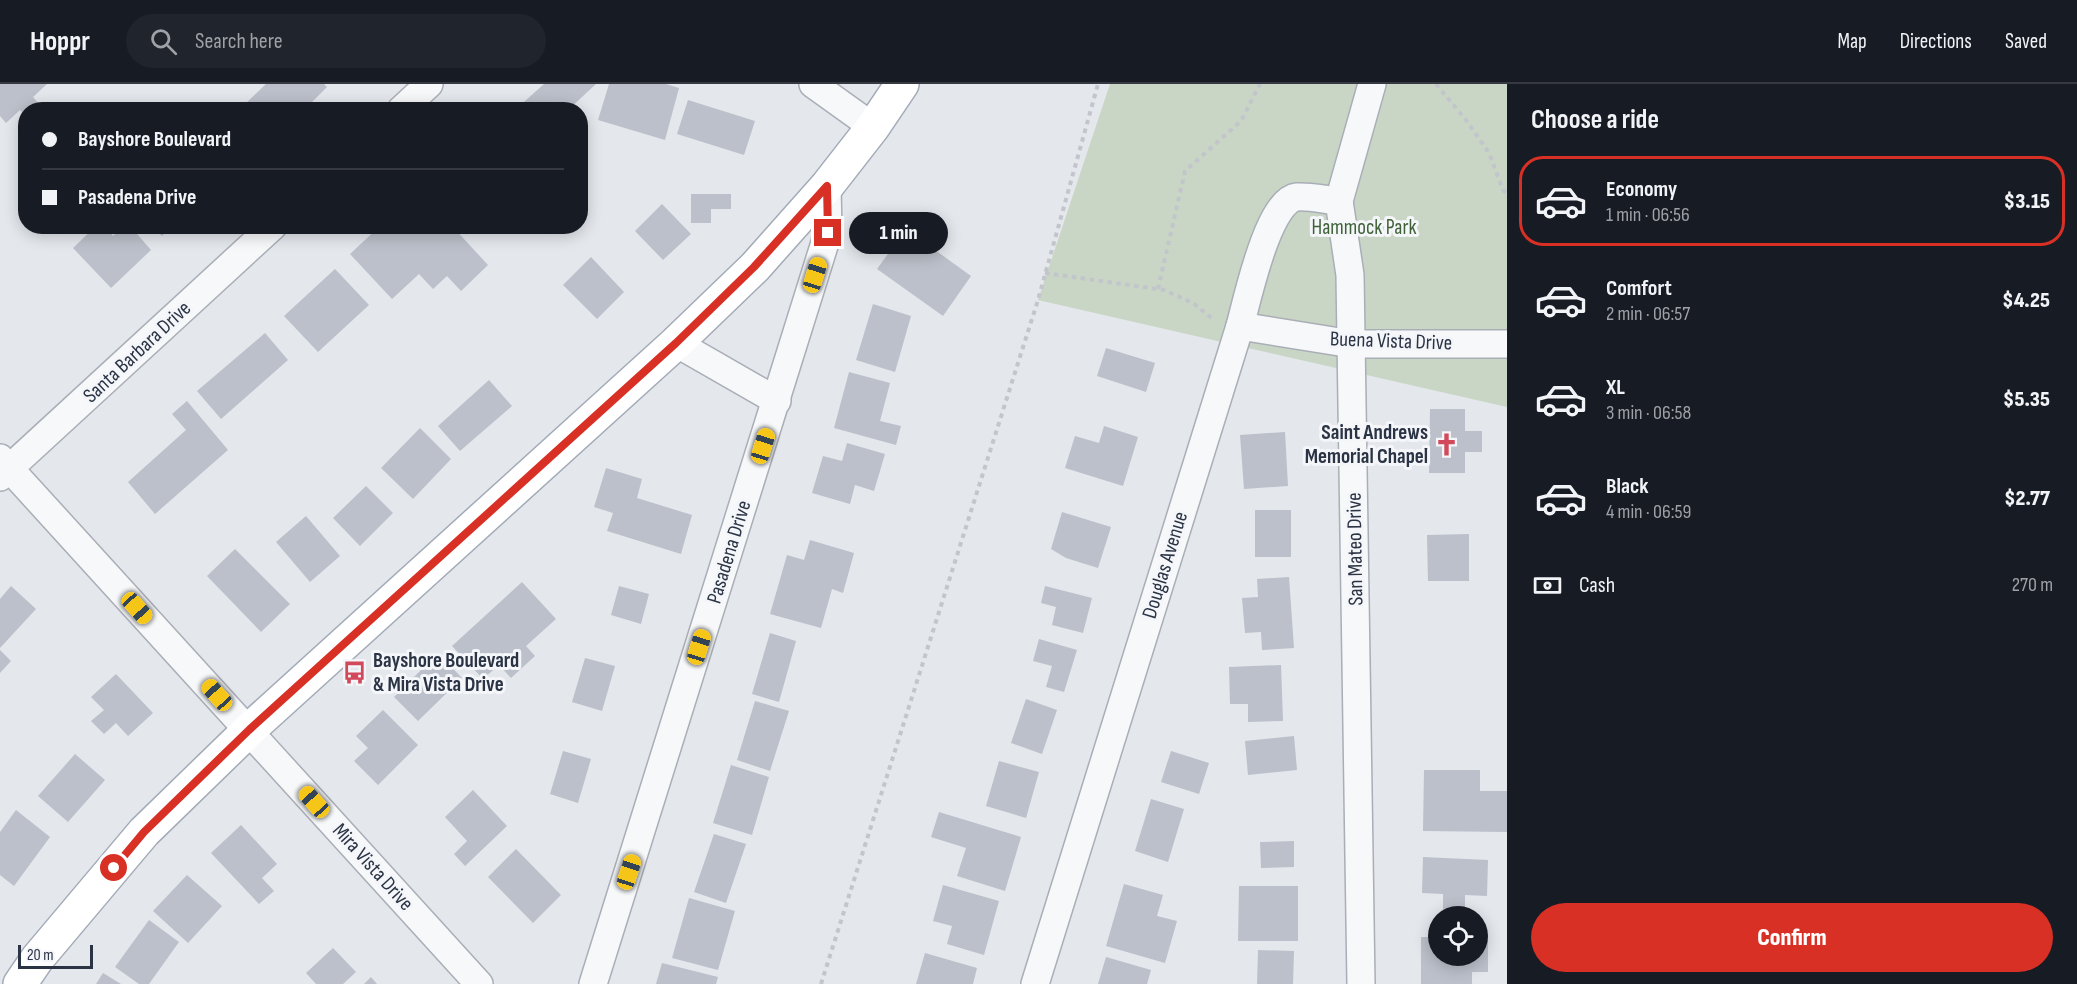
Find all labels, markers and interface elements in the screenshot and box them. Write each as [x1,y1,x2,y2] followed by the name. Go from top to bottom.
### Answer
[126,14,546,68] search box
[30,25,90,58] text: Hoppr
[147,25,180,58] icon: search
[195,28,282,55] text: Search here
[1837,29,1867,54] text: Map
[1900,29,1972,54] text: Directions
[2005,29,2047,54] text: Saved
[1531,104,1659,136] text: Choose a ride
[78,126,231,153] text: Bayshore Boulevard
[1534,174,1588,228] icon: car
[1606,176,1677,203] text: Economy
[78,184,196,211] text: Pasadena Drive
[2004,188,2050,215] text: $3.15
[1606,203,1690,227] text: 1 min · 06:56
[849,212,948,254] callout: 1 min
[1312,215,1416,240] park label: Hammock Park
[814,219,841,246] route end
[879,221,918,245] text: 1 min
[801,255,829,295] car
[1534,273,1588,327] icon: car
[1606,275,1672,302] text: Comfort
[2002,287,2050,314] text: $4.25
[78,296,196,408] street label: Santa Barbara Drive
[1606,302,1690,326] text: 2 min · 06:57
[1329,326,1453,356] street label: Buena Vista Drive
[1534,372,1588,426] icon: car
[1606,374,1625,401] text: XL
[2003,386,2050,413] text: $5.35
[1606,401,1691,425] text: 3 min · 06:58
[1305,420,1428,469] place label: Saint Andrews Memorial Chapel
[749,426,777,466] car
[1433,431,1459,457] church icon: Saint Andrews Memorial Chapel
[1534,471,1588,525] icon: car
[1606,473,1648,500] text: Black
[2004,485,2050,512] text: $2.77
[1342,492,1368,606] street label: San Mateo Drive
[701,497,757,607] street label: Pasadena Drive
[1606,500,1691,524] text: 4 min · 06:59
[1137,509,1193,621] street label: Douglas Avenue
[1531,569,1564,602] icon: cash
[1579,572,1615,599] text: Cash
[2012,573,2053,597] text: 270 m
[118,589,156,627] car
[685,627,713,667] car
[373,648,519,697] place label: Bayshore Boulevard & Mira Vista Drive
[342,659,368,685] bus stop icon: Bayshore Boulevard & Mira Vista Drive
[198,676,236,714] car
[295,783,333,821] car
[327,818,419,916] street label: Mira Vista Drive
[615,852,643,892] car
[100,854,127,881] route start
[1531,903,2053,972] button: Confirm
[1428,906,1488,966] map controls
[1428,906,1488,966] button: locate
[18,942,93,970] scale bar
[27,946,54,965] text: 20 m

